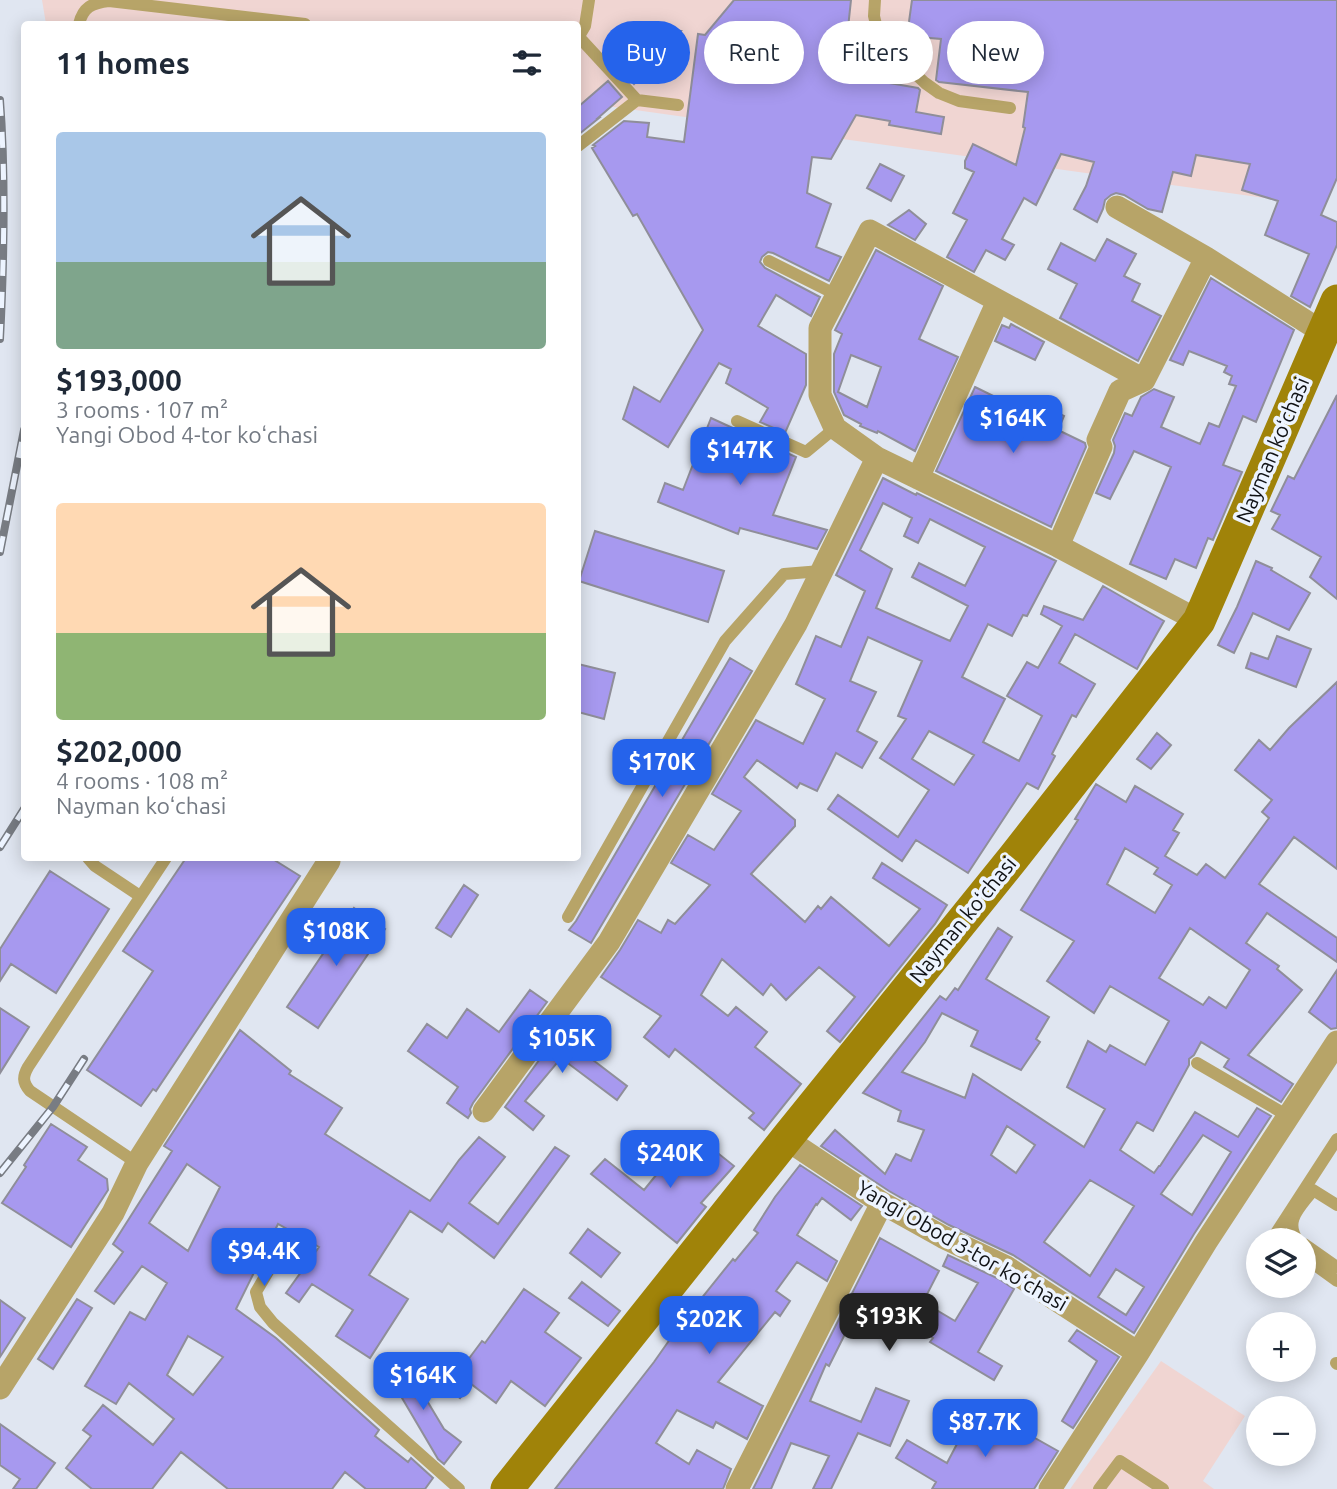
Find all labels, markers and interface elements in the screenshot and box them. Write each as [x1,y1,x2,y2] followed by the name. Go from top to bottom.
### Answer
[602,21,690,84] chip: Buy
[704,21,804,84] chip: Rent
[818,21,933,84] chip: Filters
[947,21,1044,84] chip: New
[508,44,546,82] icon: filters
[56,46,190,80] text: 11 homes
[238,178,364,304] icon: home
[56,363,182,397] text: $193,000
[1231,373,1314,526] street label: Nayman koʻchasi
[964,396,1062,455] pin: $164K
[56,397,228,422] text: 3 rooms · 107 m²
[979,405,1047,430] text: $164K
[56,422,318,447] text: Yangi Obod 4-tor koʻchasi
[691,428,789,487] pin: $147K
[706,437,774,462] text: $147K
[238,549,364,675] icon: home
[56,734,182,768] text: $202,000
[613,740,711,799] pin: $170K
[628,749,696,774] text: $170K
[56,768,228,793] text: 4 rooms · 108 m²
[56,793,226,818] text: Nayman koʻchasi
[904,851,1020,987] street label: Nayman koʻchasi
[287,908,385,968] pin: $108K
[302,918,370,943] text: $108K
[513,1016,611,1075] pin: $105K
[528,1025,596,1050] text: $105K
[621,1130,719,1190] pin: $240K
[636,1140,704,1165] text: $240K
[853,1175,1072,1315] street label: Yangi Obod 3-tor koʻchasi
[207,1228,321,1288] pin: $94.4K
[1246,1228,1316,1466] map controls
[1246,1228,1316,1298] button: layers
[228,1238,300,1263] text: $94.4K
[840,1294,938,1353] pin: $193K
[660,1296,758,1356] pin: $202K
[855,1303,923,1328] text: $193K
[675,1306,743,1331] text: $202K
[1246,1312,1316,1382] button: +
[374,1352,472,1412] pin: $164K
[389,1362,457,1387] text: $164K
[1246,1396,1316,1466] button: −
[928,1400,1042,1459] pin: $87.7K
[949,1409,1021,1434] text: $87.7K

